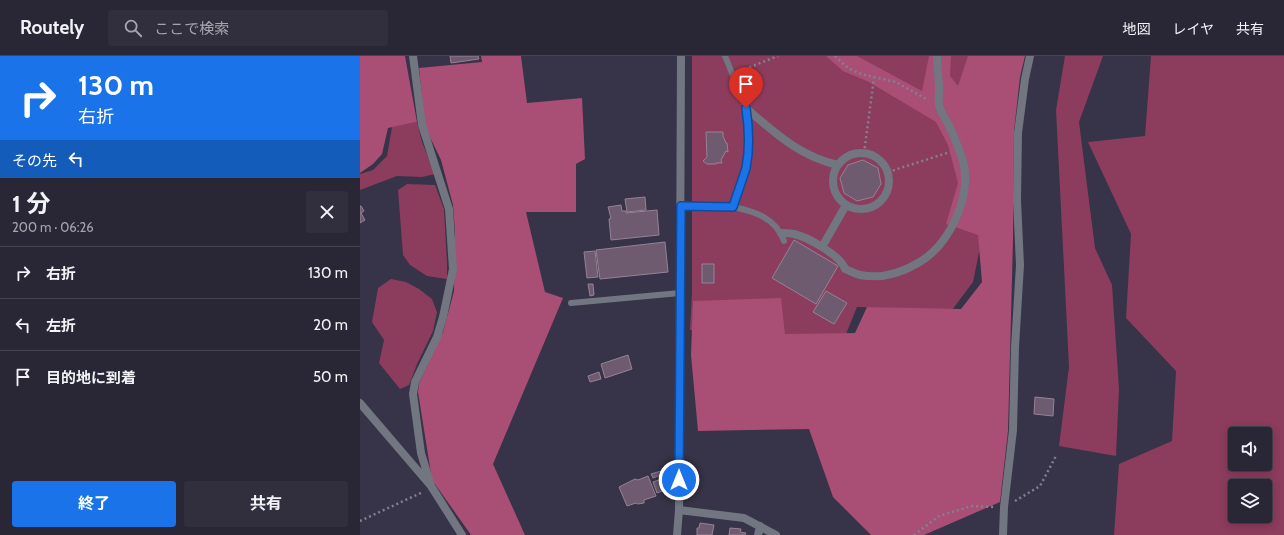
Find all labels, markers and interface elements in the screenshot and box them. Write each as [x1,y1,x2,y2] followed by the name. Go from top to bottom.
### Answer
[108,10,388,46] search box
[20,16,84,39] text: Routely
[122,17,144,39] icon: search
[154,20,229,38] text: ここで検索
[1122,20,1150,38] text: 地図
[1172,20,1214,38] text: レイヤ
[1236,20,1264,38] text: 共有
[729,67,763,108] pin
[78,68,154,102] text: 130 m
[12,72,64,124] icon: right
[735,73,757,95] icon: arrive
[78,106,114,128] text: 右折
[65,148,87,170] icon: left
[12,152,57,170] text: その先
[12,189,50,218] text: 1 分
[306,191,348,233] button: close
[12,219,94,235] text: 200 m · 06:26
[12,262,34,284] icon: right
[308,264,348,282] text: 130 m
[46,265,76,283] text: 右折
[12,314,34,336] icon: left
[313,316,348,334] text: 20 m
[46,317,76,335] text: 左折
[12,366,34,388] icon: arrive
[313,368,348,386] text: 50 m
[46,369,136,387] text: 目的地に到着
[1228,427,1272,523] map controls
[1228,427,1272,471] button: sound
[658,459,700,501] position arrow
[1228,479,1272,523] button: layers
[12,481,176,527] button: 終了
[184,481,348,527] button: 共有

